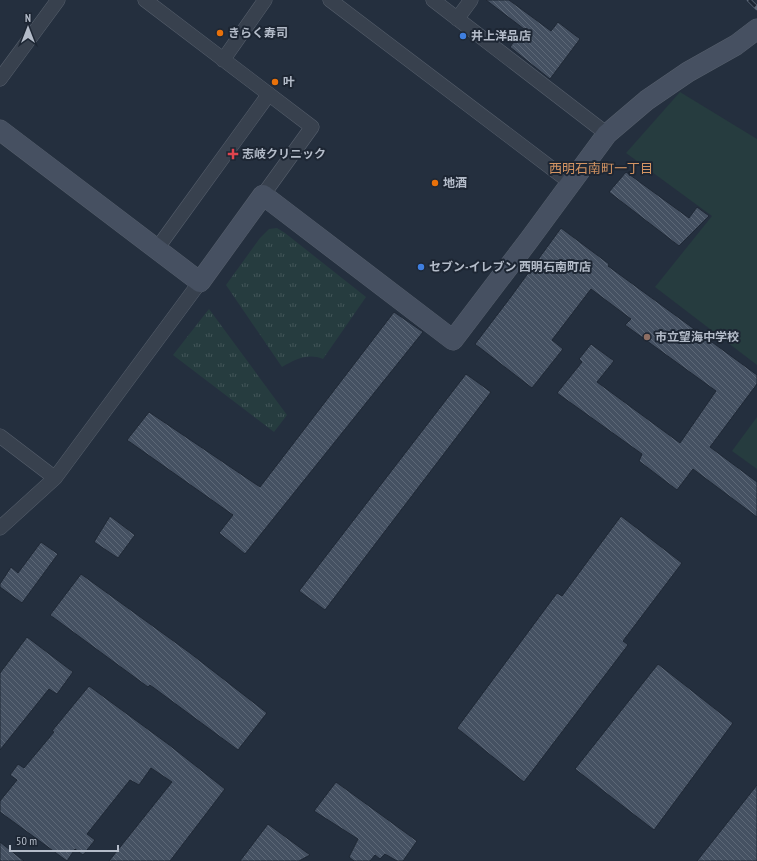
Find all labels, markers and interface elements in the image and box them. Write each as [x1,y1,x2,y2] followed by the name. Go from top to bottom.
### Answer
[8,8,48,48] north arrow
[25,11,31,25] text: N
[228,25,288,40] place label: きらく寿司
[215,28,225,38] marker: きらく寿司
[471,28,531,43] place label: 井上洋品店
[458,31,468,41] marker: 井上洋品店
[283,74,295,89] place label: 叶
[270,77,280,87] marker: 叶
[242,146,326,161] place label: 志岐クリニック
[227,148,239,160] marker: 志岐クリニック
[549,160,653,177] district label: 西明石南町一丁目
[443,175,467,190] place label: 地酒
[430,178,440,188] marker: 地酒
[429,259,591,274] place label: セブン-イレブン 西明石南町店
[416,262,426,272] marker: セブン-イレブン 西明石南町店
[655,329,739,344] place label: 市立望海中学校
[642,332,652,342] marker: 市立望海中学校
[10,827,118,853] scale bar
[16,833,37,848] text: 50 m

